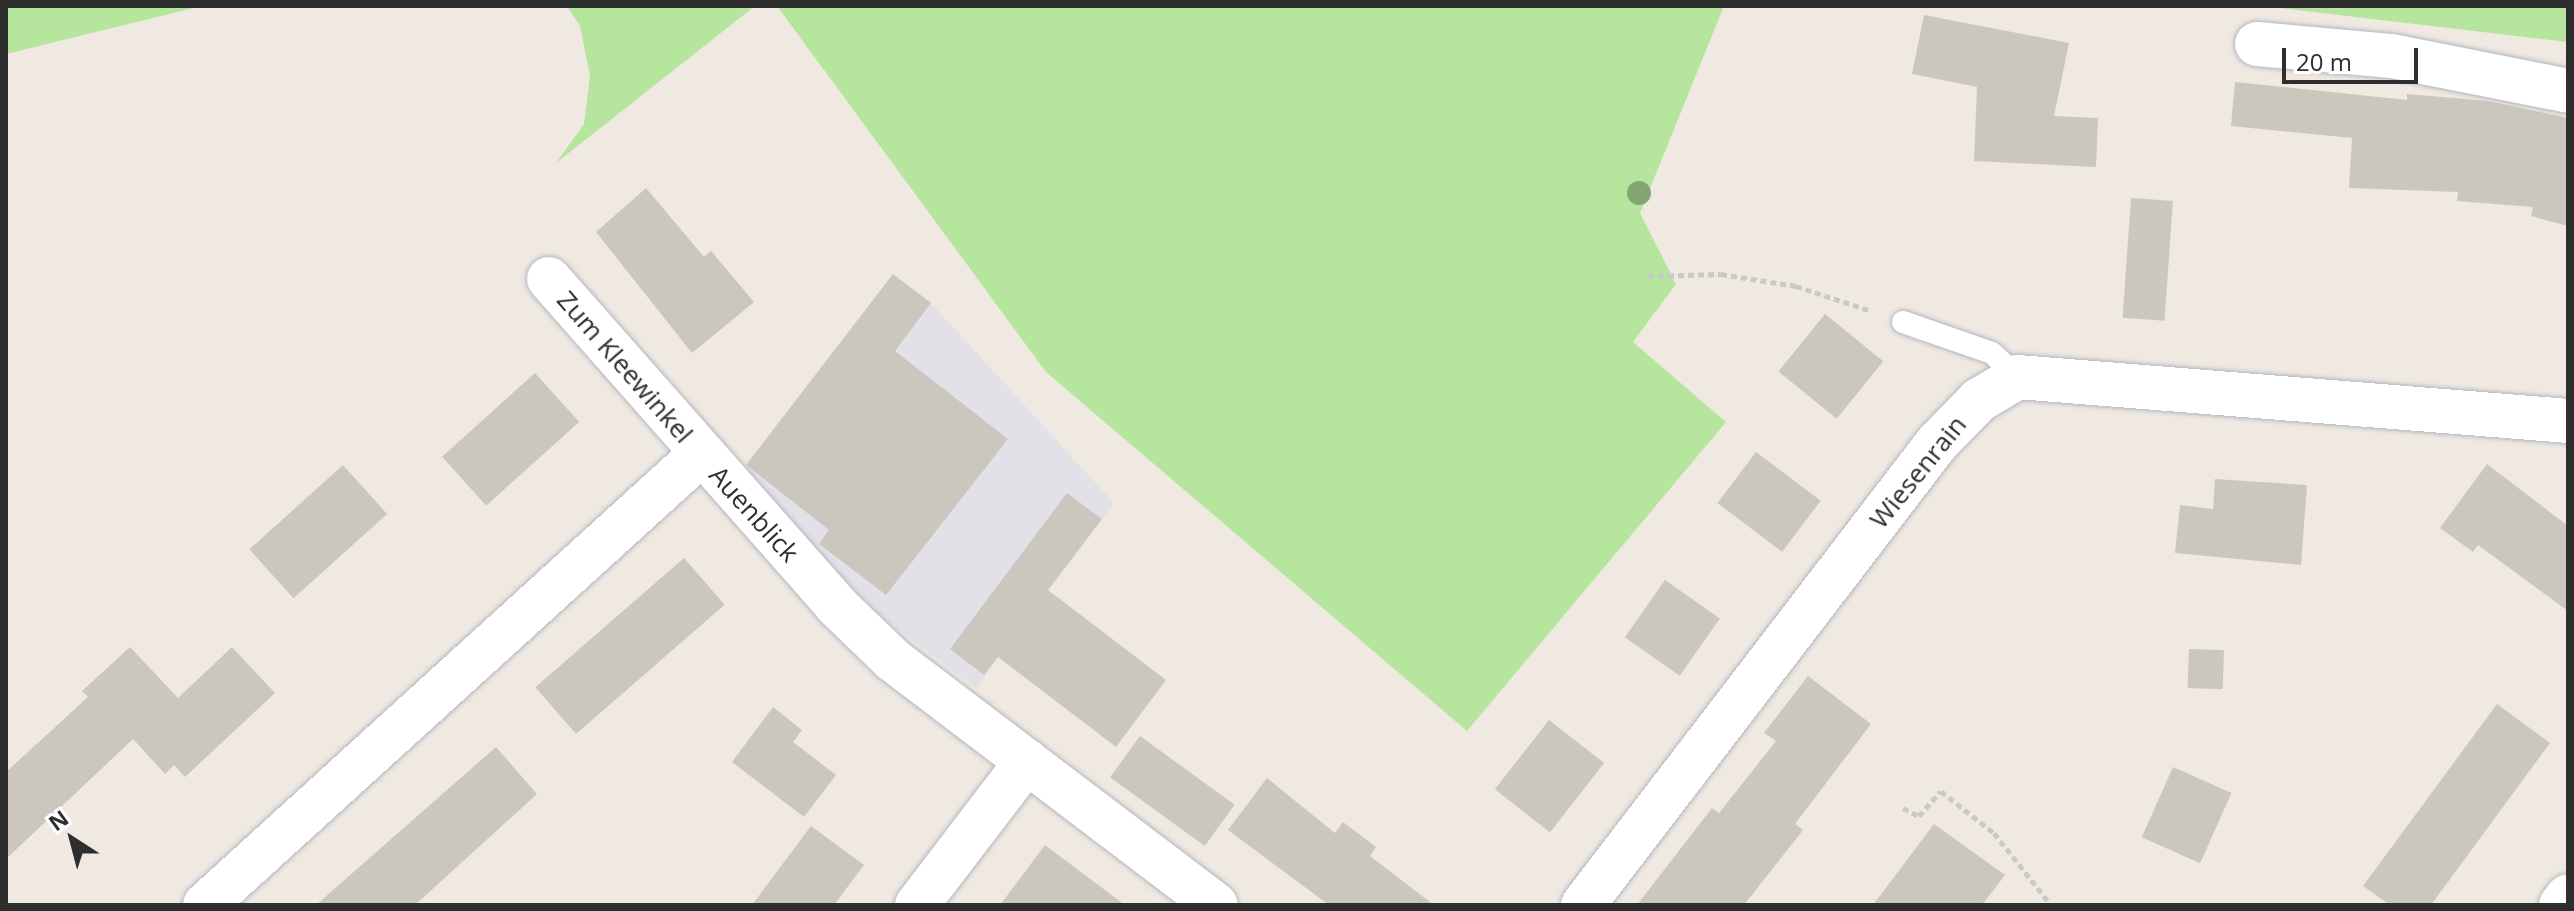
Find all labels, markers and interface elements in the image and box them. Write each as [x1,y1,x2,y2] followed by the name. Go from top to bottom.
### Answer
[2286,32,2422,82] scale bar
[2296,45,2352,78] text: 20 m
[551,285,699,449] street label: Zum Kleewinkel
[1863,409,1973,535] street label: Wiesenrain
[703,460,805,568] street label: Auenblick
[32,799,112,879] north arrow
[42,802,74,837] text: N

